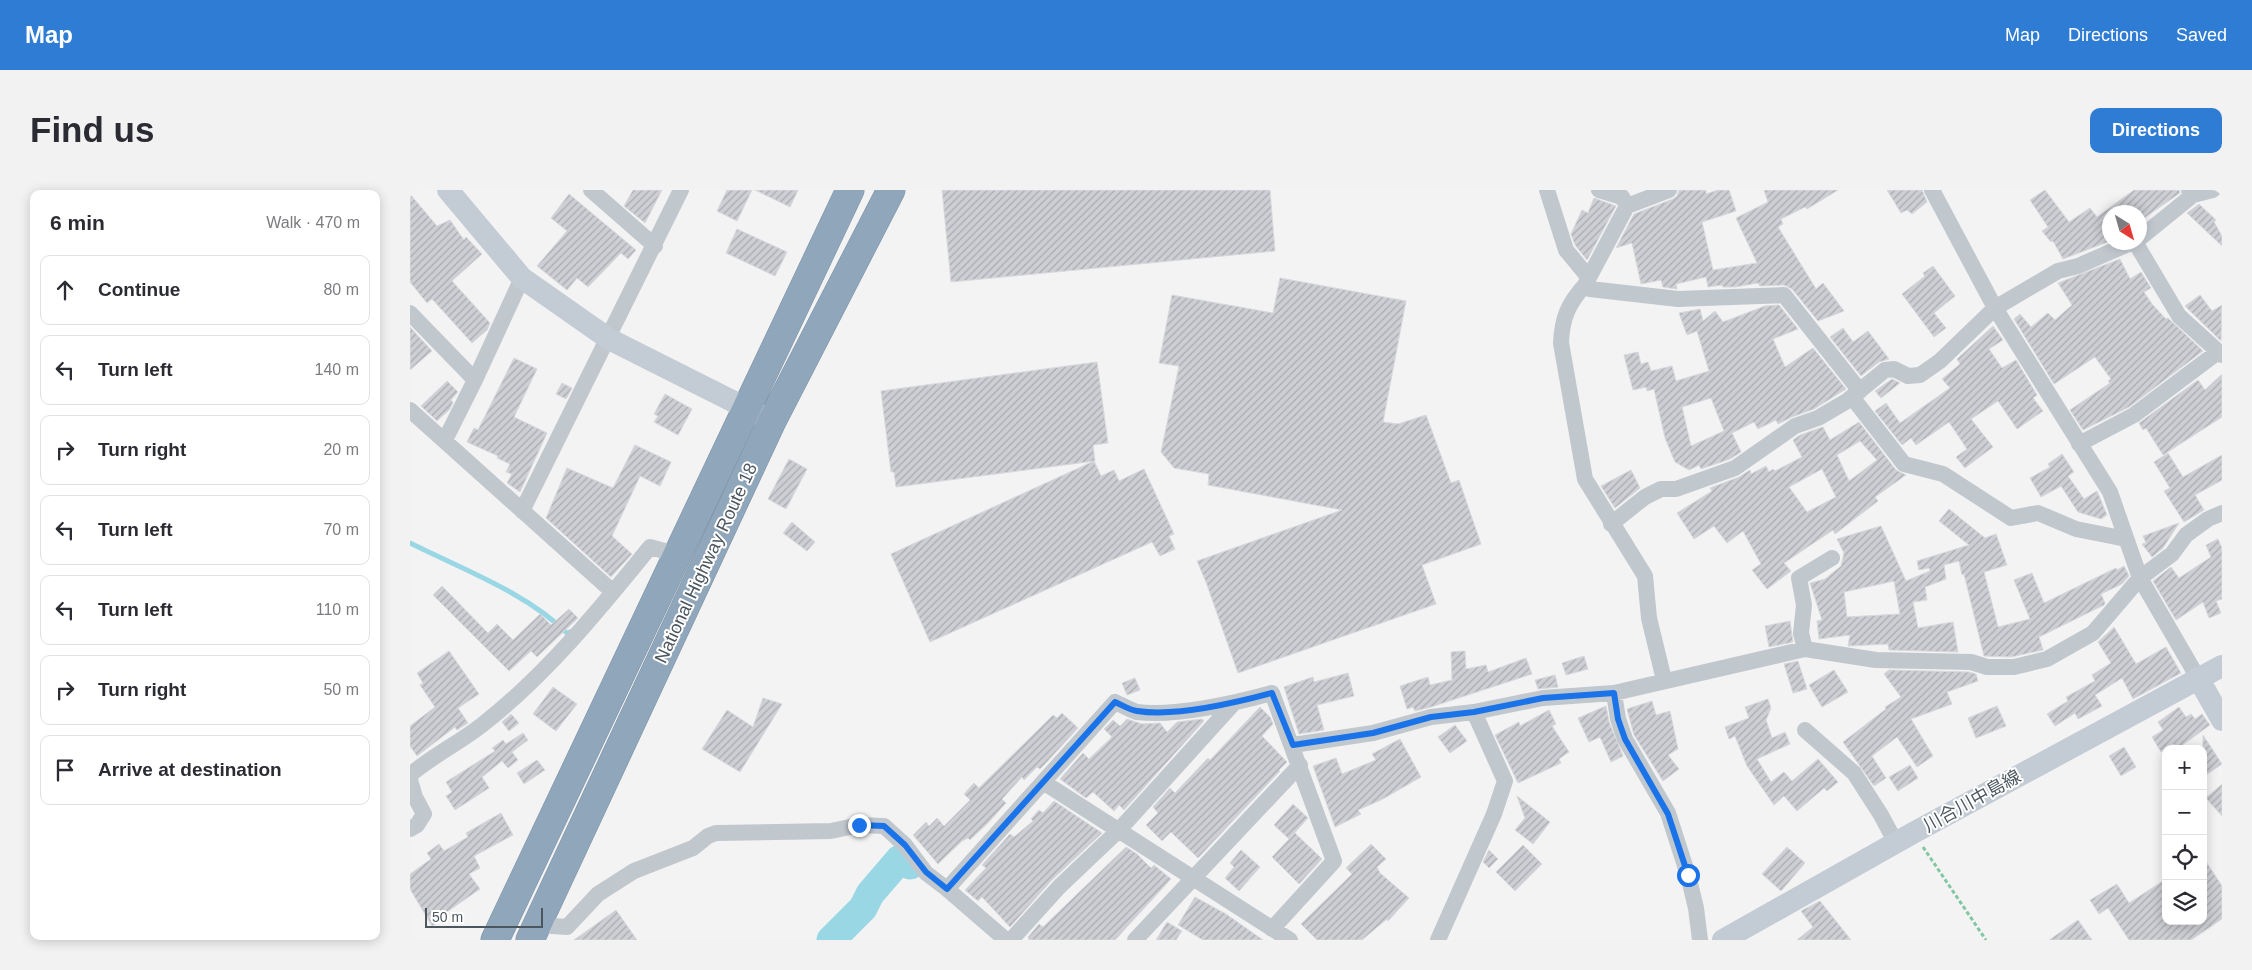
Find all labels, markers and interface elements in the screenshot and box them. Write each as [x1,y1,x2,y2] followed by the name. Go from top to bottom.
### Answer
[25,21,73,48] text: Map
[2005,25,2040,45] text: Map
[2068,25,2148,45] text: Directions
[2176,25,2227,45] text: Saved
[2090,108,2222,153] button: Directions
[30,110,154,149] text: Find us
[2102,205,2147,250] north arrow
[50,211,105,234] text: 6 min
[266,214,360,231] text: Walk · 470 m
[51,276,79,304] icon: ahead
[98,279,180,300] text: Continue
[323,281,359,298] text: 80 m
[51,356,79,384] icon: left
[98,359,173,380] text: Turn left
[315,361,359,378] text: 140 m
[51,436,79,464] icon: right
[98,439,186,460] text: Turn right
[323,441,359,458] text: 20 m
[651,460,761,666] street label: National Highway Route 18
[51,516,79,544] icon: left
[98,519,173,540] text: Turn left
[323,521,359,538] text: 70 m
[51,596,79,624] icon: left
[98,599,173,620] text: Turn left
[316,601,359,618] text: 110 m
[51,676,79,704] icon: right
[98,679,186,700] text: Turn right
[323,681,359,698] text: 50 m
[2162,745,2207,925] map controls
[2162,745,2207,790] button: +
[51,756,79,784] icon: arrive
[98,759,282,780] text: Arrive at destination
[1920,766,2024,836] street label: 川合川中島線
[2162,790,2207,835] button: −
[848,814,871,837] route end
[2162,835,2207,880] button: locate
[1677,864,1700,887] route start
[2162,880,2207,925] button: layers
[425,905,542,928] scale bar
[432,909,463,925] text: 50 m

